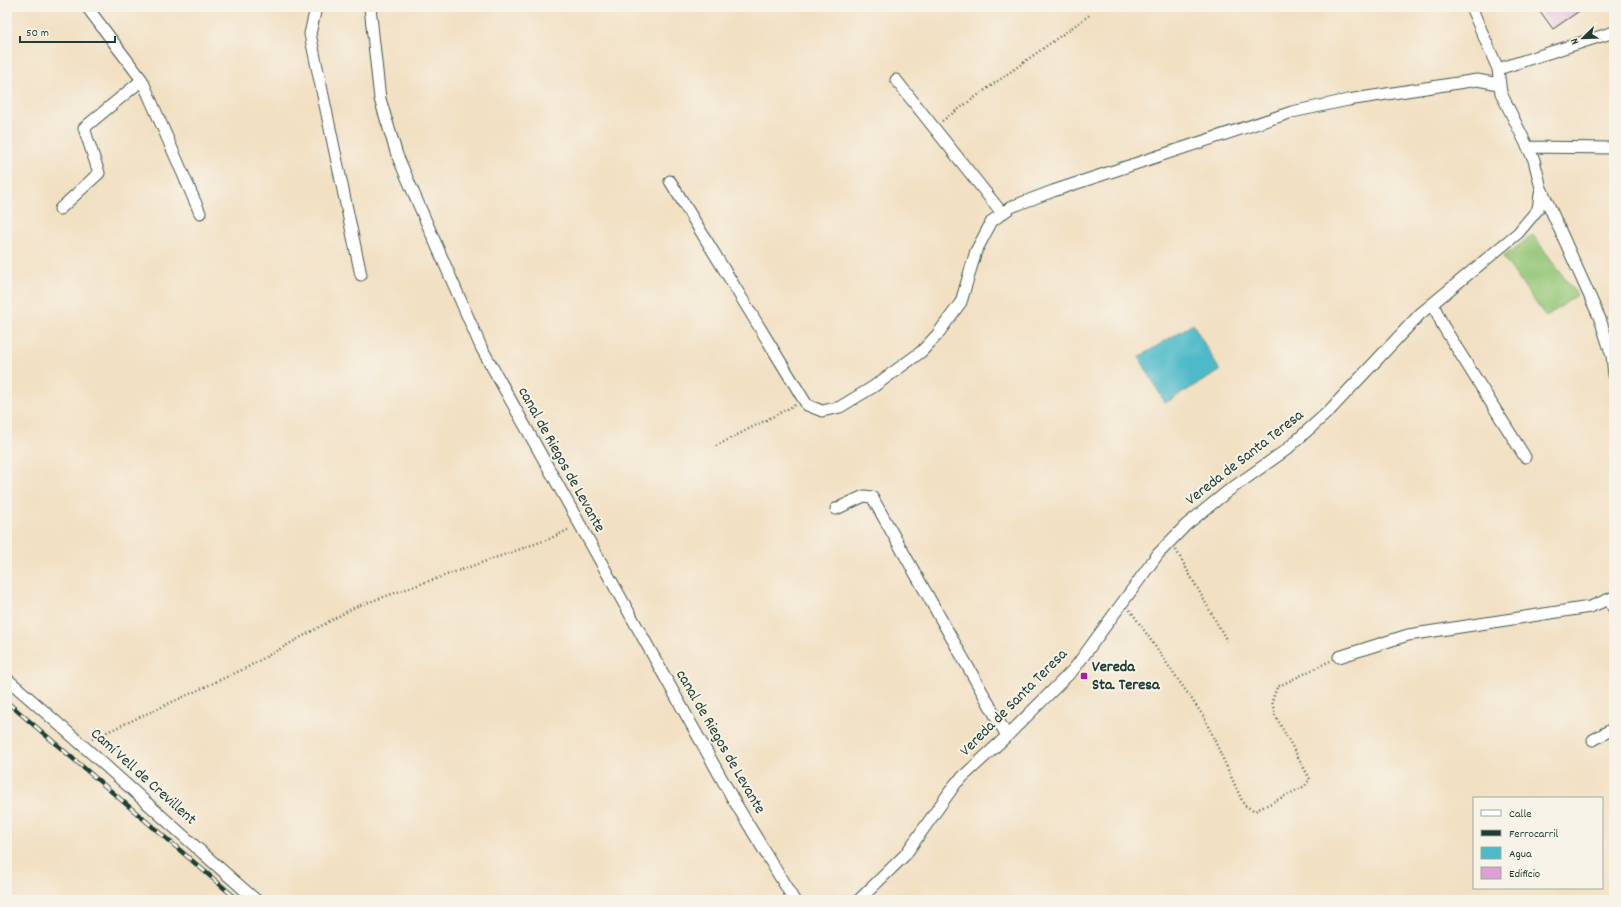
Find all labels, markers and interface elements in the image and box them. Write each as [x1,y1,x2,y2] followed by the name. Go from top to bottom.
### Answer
[20,18,115,44] scale bar
[1563,18,1603,58] north arrow
[26,25,49,42] text: 50 m
[1567,35,1584,47] text: N
[511,383,611,537] street label: canal de Riegos de Levante
[1181,404,1309,511] street label: Vereda de Santa Teresa
[955,644,1073,762] street label: Vereda de Santa Teresa
[1092,656,1161,697] place label: Vereda Sta. Teresa
[669,666,771,818] street label: canal de Riegos de Levante
[1079,671,1089,681] marker: Vereda Sta. Teresa
[85,723,201,831] street label: Camí Vell de Crevillent
[1473,797,1603,889] legend
[1509,806,1532,823] text: Calle
[1509,826,1558,843] text: Ferrocarril
[1509,846,1532,863] text: Agua
[1509,866,1540,883] text: Edificio

